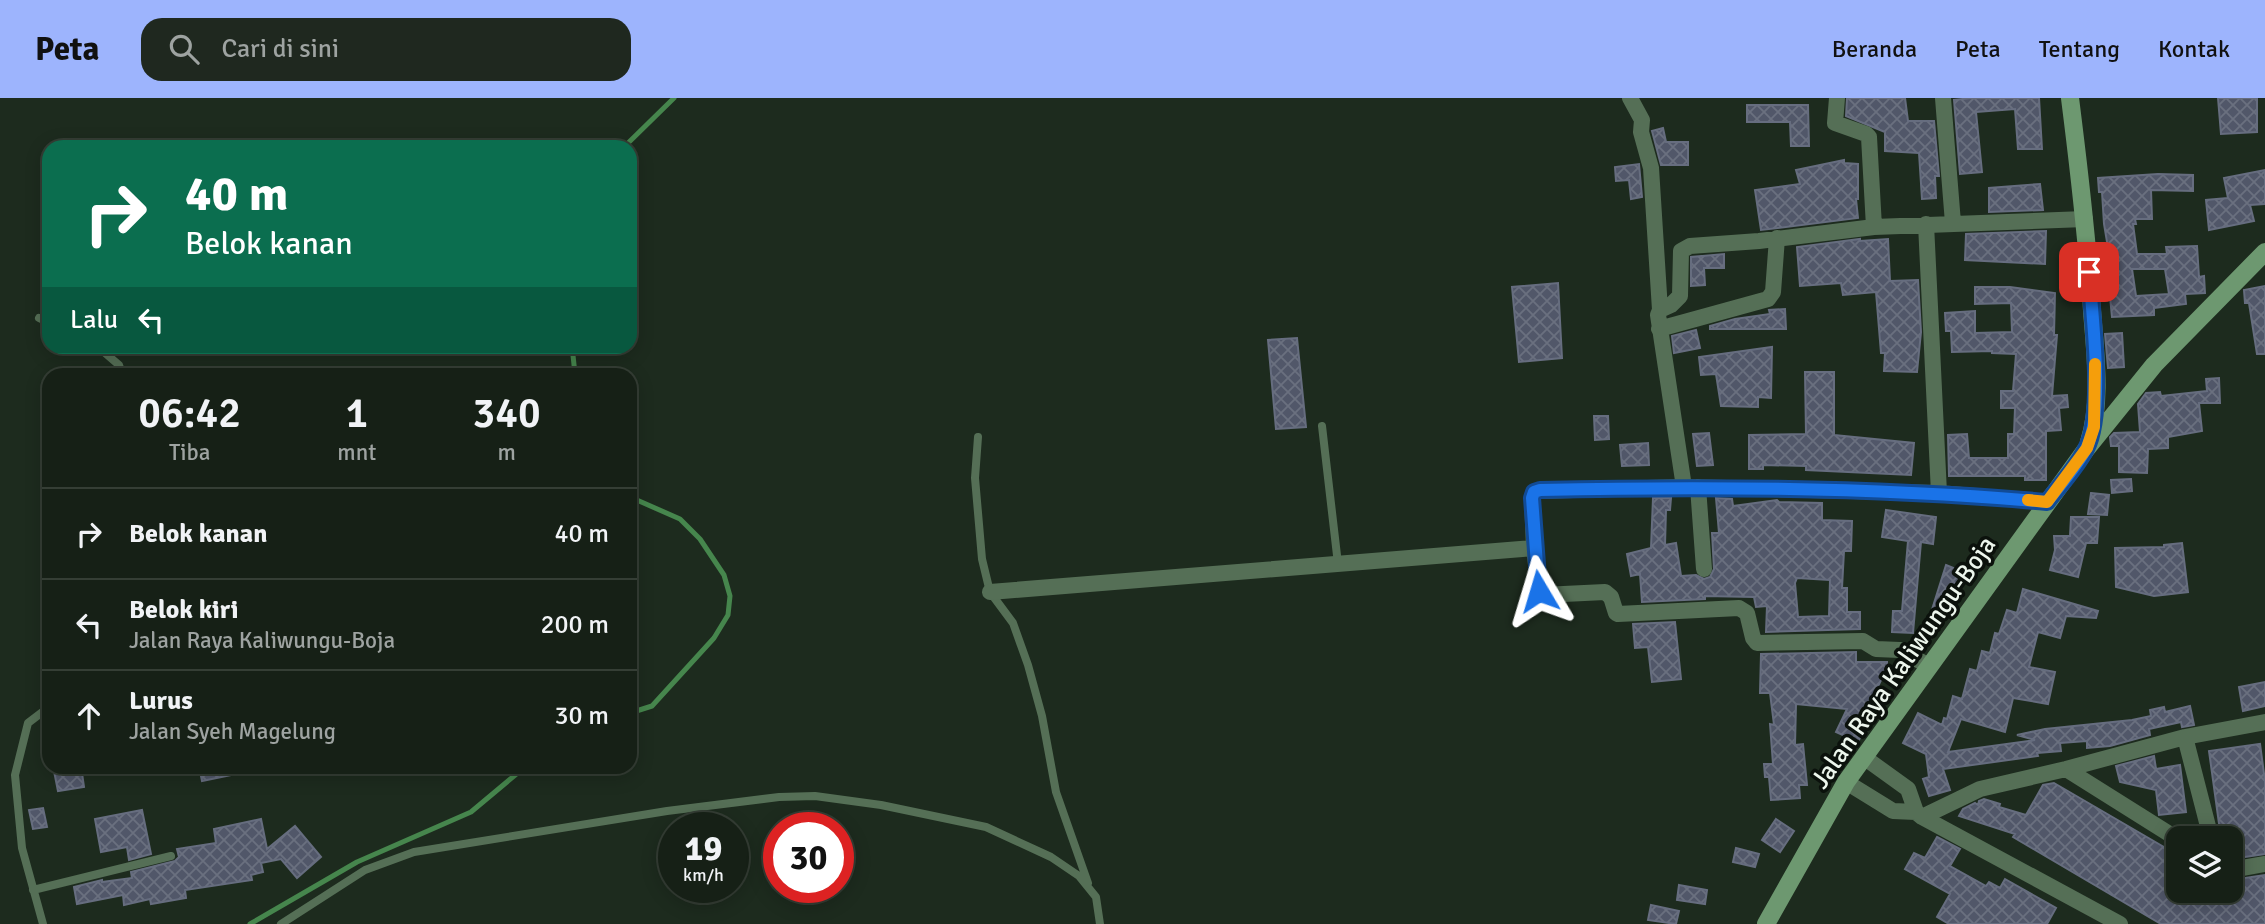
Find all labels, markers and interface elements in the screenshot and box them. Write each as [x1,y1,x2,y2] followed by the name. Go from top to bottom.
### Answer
[141,18,631,81] search box
[35,29,99,70] text: Peta
[165,30,203,68] icon: search
[221,33,339,65] text: Cari di sini
[1832,34,1917,64] text: Beranda
[1955,34,2001,64] text: Peta
[2039,34,2120,64] text: Tentang
[2158,34,2230,64] text: Kontak
[185,164,288,224] text: 40 m
[70,168,161,259] icon: right
[185,224,353,263] text: Belok kanan
[2059,242,2119,302] pin
[2070,253,2108,291] icon: arrive
[132,301,170,339] icon: left
[70,304,118,336] text: Lalu
[138,388,241,439] text: 06:42
[345,388,368,439] text: 1
[473,388,541,439] text: 340
[169,438,210,467] text: Tiba
[337,438,376,467] text: mnt
[497,438,516,467] text: m
[70,515,108,553] icon: right
[129,518,267,550] text: Belok kanan
[554,518,609,550] text: 40 m
[1804,530,2003,795] street label: Jalan Raya Kaliwungu-Boja
[1502,554,1576,628] position arrow
[129,594,238,626] text: Belok kiri
[70,606,108,644] icon: left
[540,609,609,641] text: 200 m
[129,626,395,655] text: Jalan Raya Kaliwungu-Boja
[129,685,193,717] text: Lurus
[70,697,108,735] icon: ahead
[554,700,609,732] text: 30 m
[129,717,336,746] text: Jalan Syeh Magelung
[763,812,854,903] speed limit sign: 30
[2166,826,2243,903] map controls
[2166,826,2243,903] button: layers
[685,827,722,870] text: 19
[683,864,724,886] text: km/h

